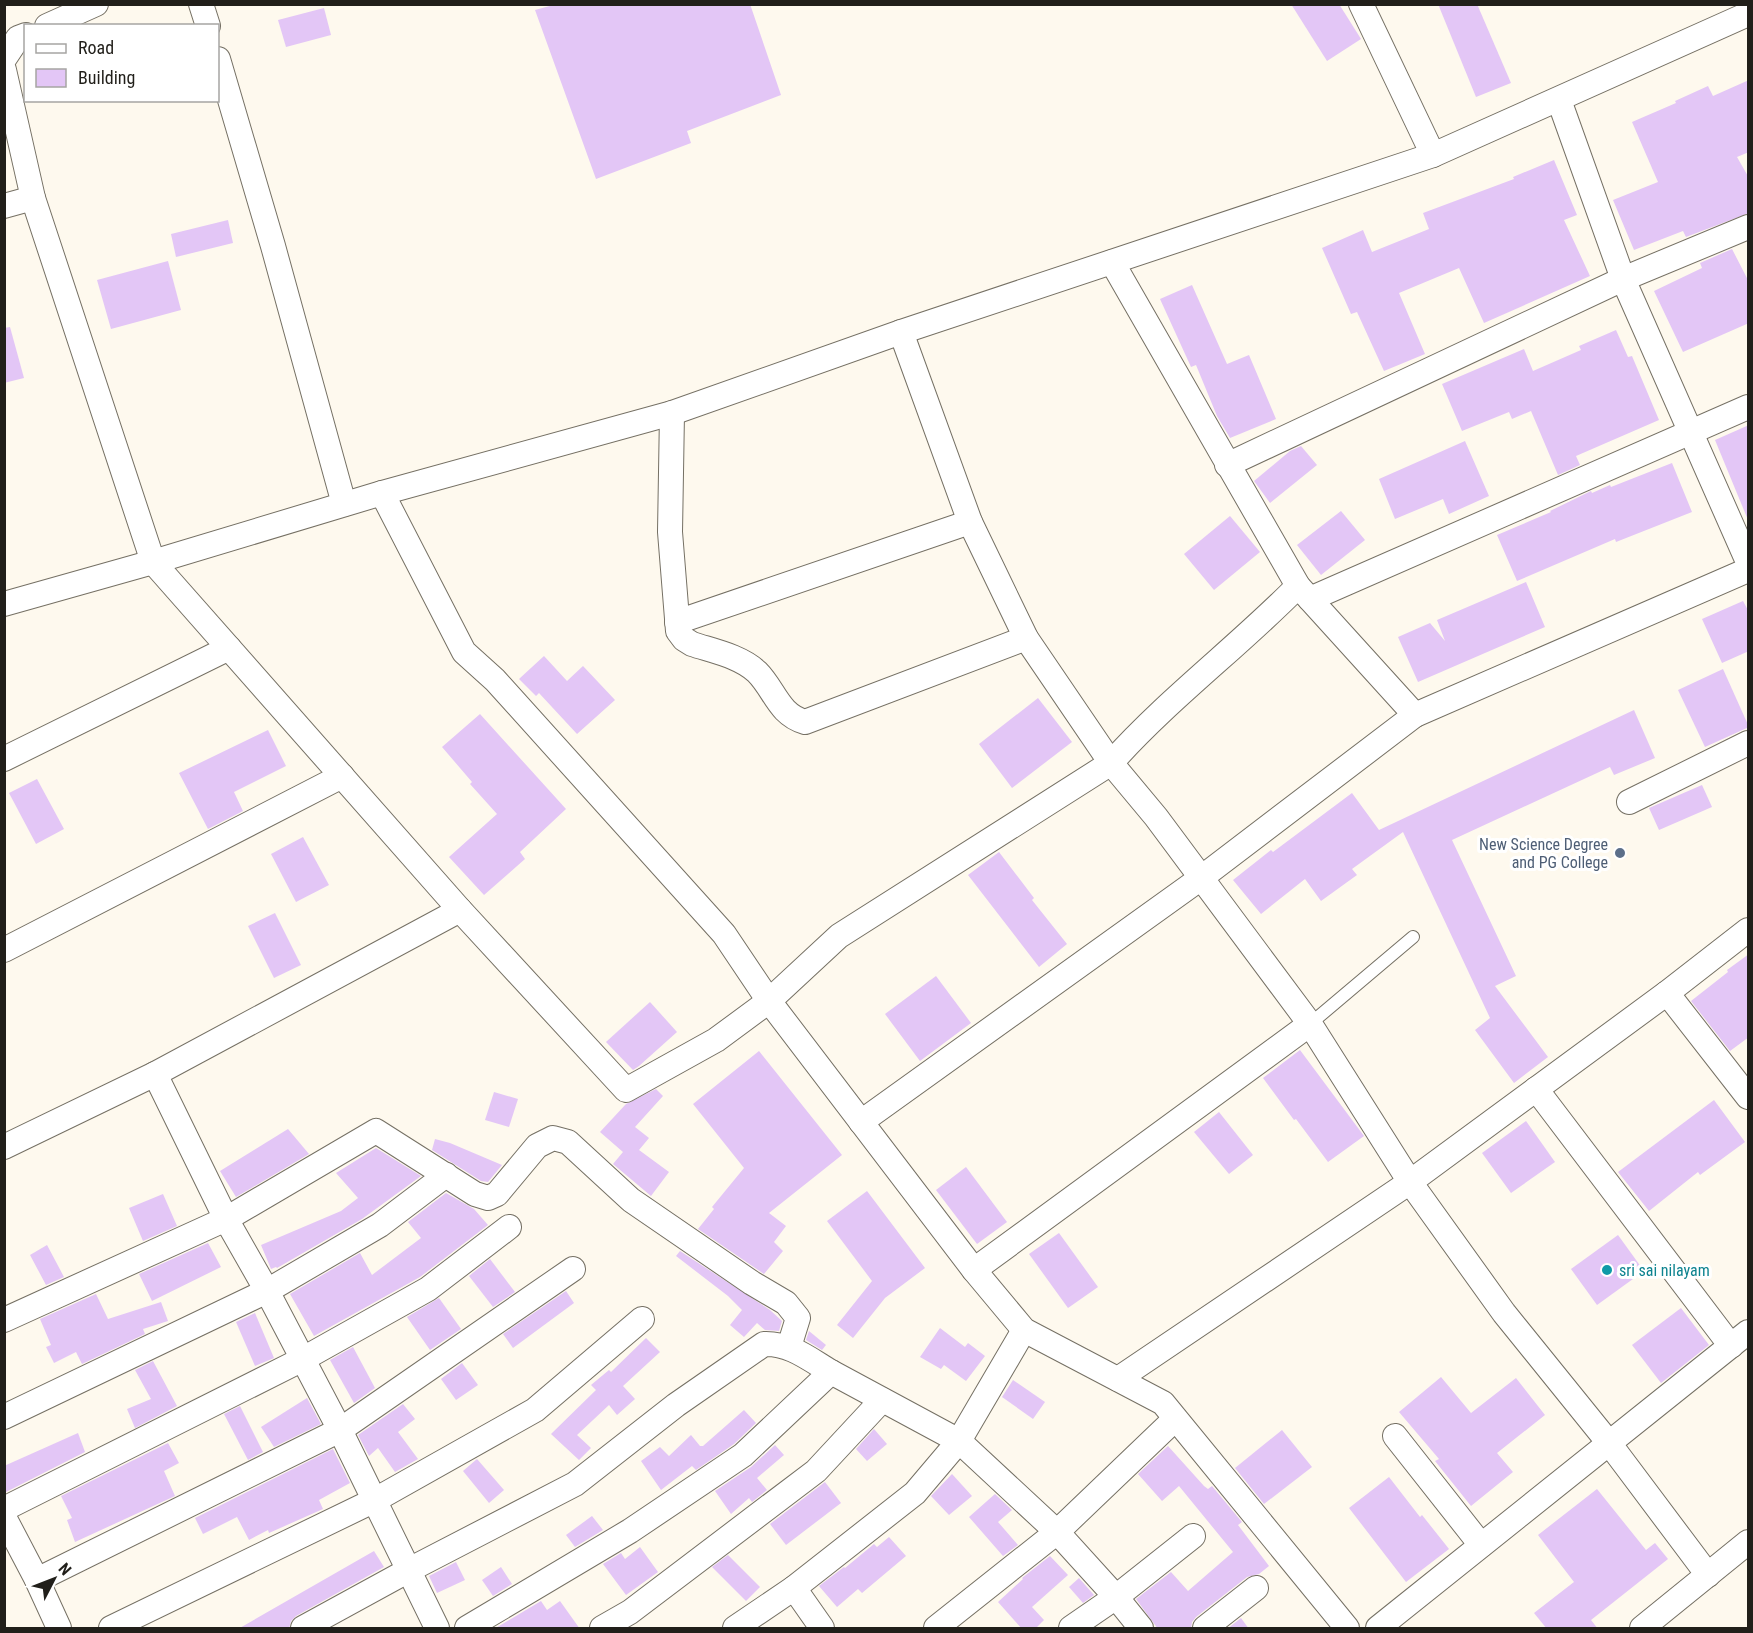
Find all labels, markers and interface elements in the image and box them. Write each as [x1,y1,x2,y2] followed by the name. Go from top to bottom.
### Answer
[24,24,219,102] legend
[78,37,114,58] text: Road
[78,67,135,88] text: Building
[1479,835,1608,872] place label: New Science Degree and PG College
[1613,846,1627,860] marker: New Science Degree and PG College
[1619,1261,1710,1280] place label: sri sai nilayam
[1600,1263,1614,1277] marker: sri sai nilayam
[24,1549,84,1609] north arrow
[54,1559,75,1579] text: N

